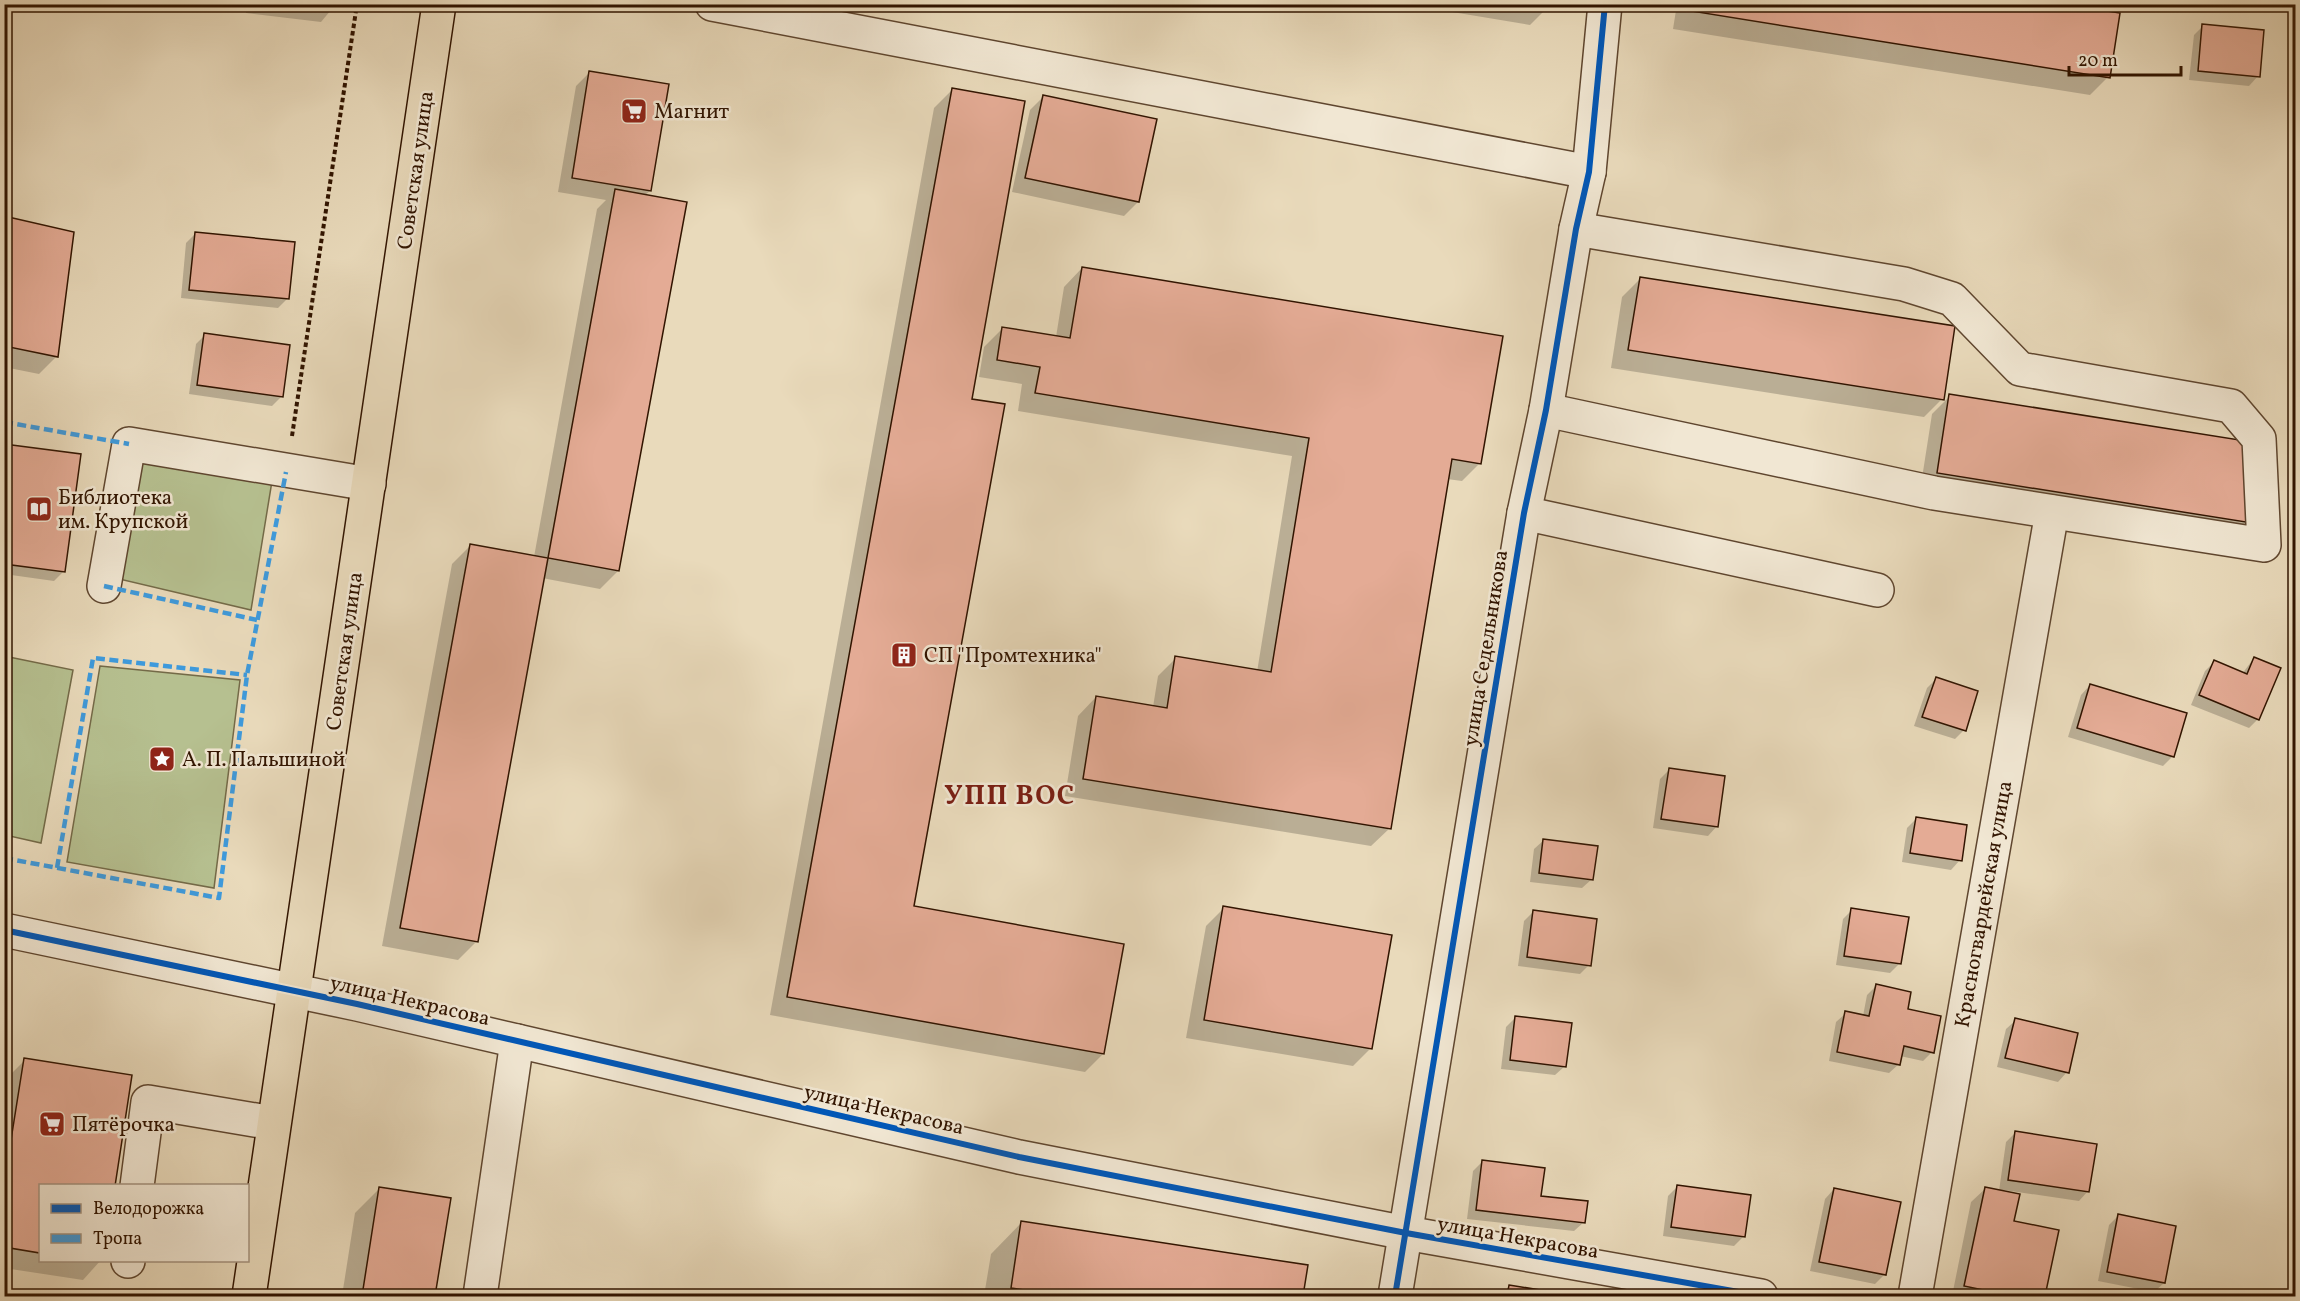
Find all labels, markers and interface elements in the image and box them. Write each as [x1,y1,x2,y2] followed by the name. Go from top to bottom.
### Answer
[2069,39,2182,77] scale bar
[2078,49,2118,74] text: 20 m
[391,89,442,251] street label: Советская улица
[619,96,649,126] supermarket icon: Магнит
[654,98,730,127] place label: Магнит
[58,484,188,537] place label: Библиотека им. Крупской
[24,494,54,524] library icon: Библиотека им. Крупской
[1457,548,1516,749] street label: улица Седельникова
[320,570,371,732] street label: Советская улица
[889,640,919,670] building icon: СП "Промтехника"
[924,642,1102,671] place label: СП "Промтехника"
[147,744,177,774] place icon: А. П. Пальшиной
[182,746,346,775] place label: А. П. Пальшиной
[944,778,1076,816] district label: УПП ВОС
[1948,778,2020,1030] street label: Красногвардейская улица
[327,969,493,1034] street label: улица Некрасова
[801,1078,967,1143] street label: улица Некрасова
[37,1109,67,1139] supermarket icon: Пятёрочка
[72,1111,175,1140] place label: Пятёрочка
[39,1184,249,1262] legend
[93,1197,204,1222] text: Велодорожка
[1435,1210,1601,1267] street label: улица Некрасова
[93,1227,142,1252] text: Тропа

